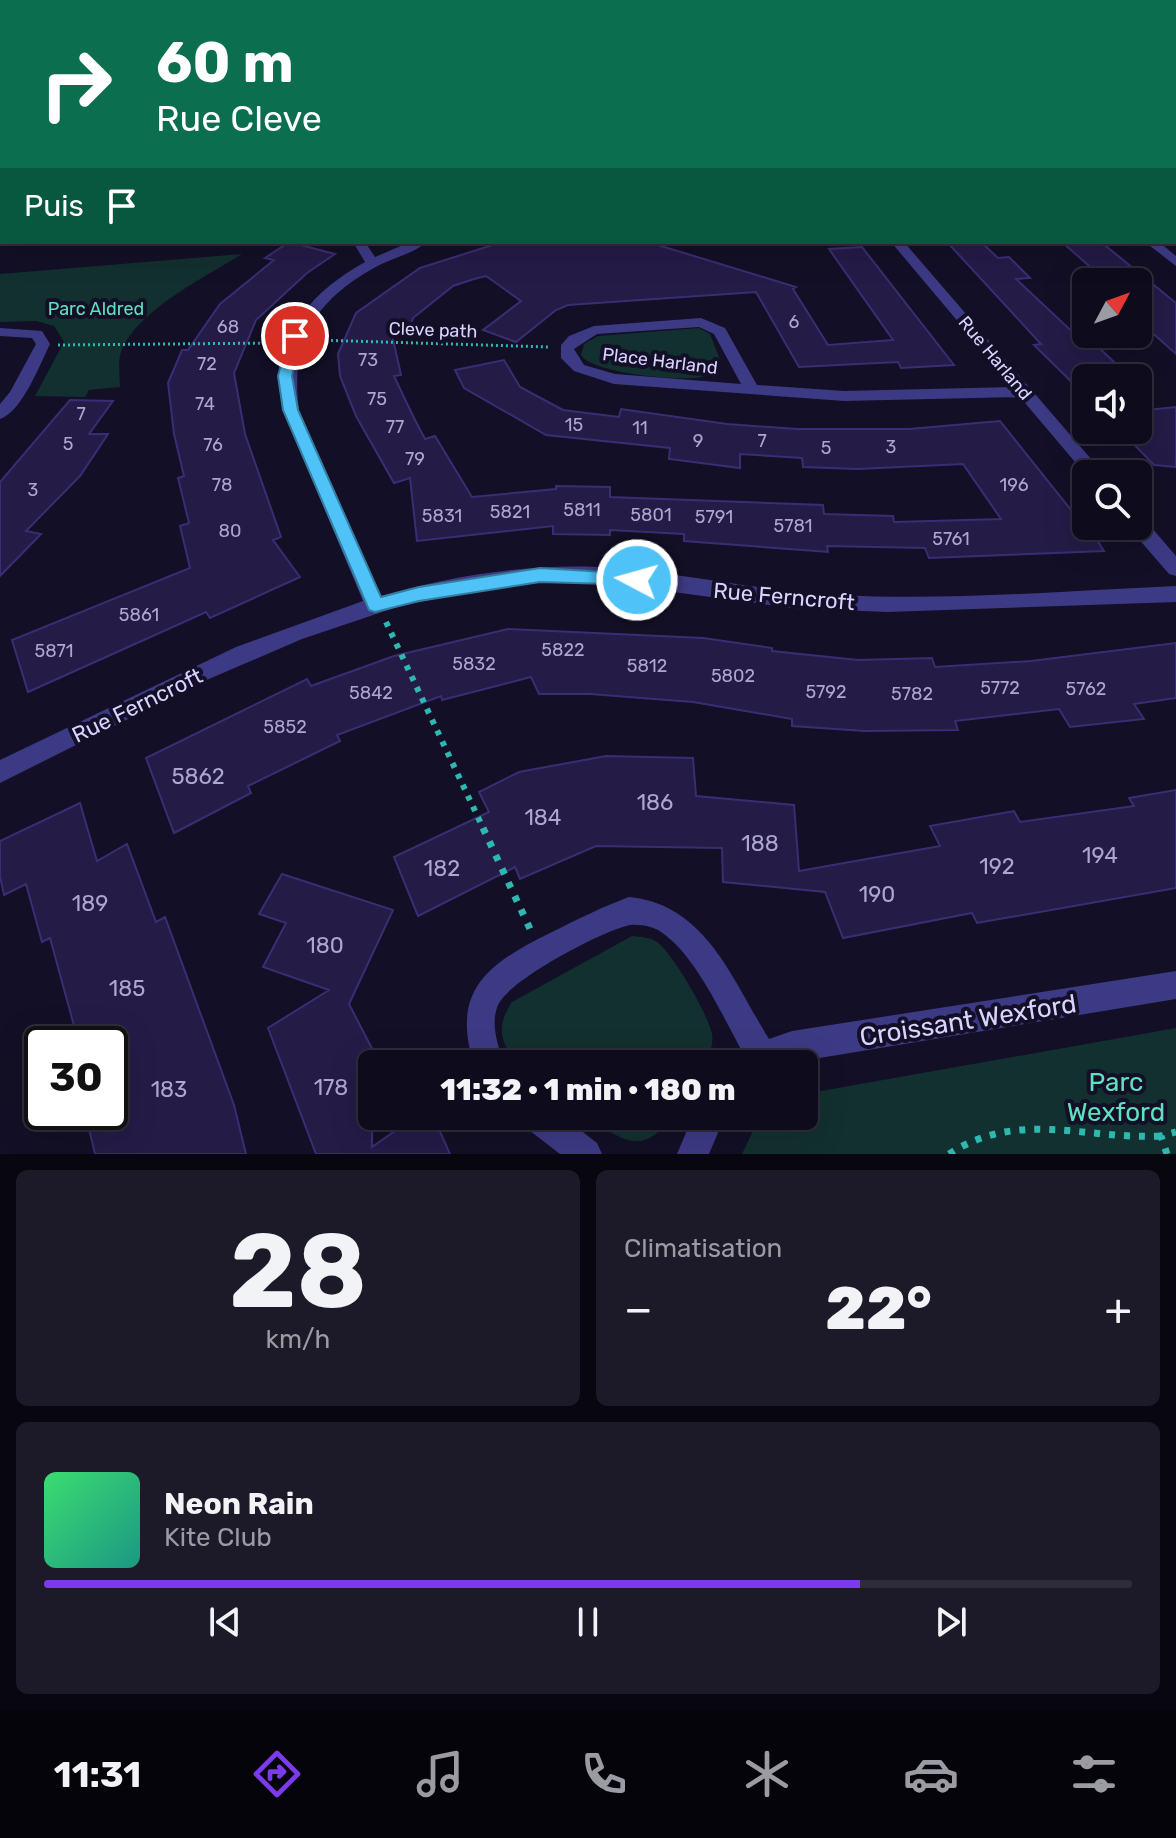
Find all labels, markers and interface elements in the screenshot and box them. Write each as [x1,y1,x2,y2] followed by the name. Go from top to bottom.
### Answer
[156,30,294,96] text: 60 m
[24,32,128,136] icon: right
[156,97,322,140] text: Rue Cleve
[100,184,144,228] icon: arrive
[24,188,84,224] text: Puis
[1072,268,1152,348] north arrow
[1072,268,1152,540] map controls
[48,298,144,320] park label: Parc Aldred
[261,302,329,370] pin
[789,311,800,333] house number: 6
[954,312,1036,404] street label: Rue Harland
[273,314,317,358] icon: arrive
[217,316,239,338] house number: 68
[388,317,478,343] street label: Cleve path
[601,343,719,379] street label: Place Harland
[358,349,378,371] house number: 73
[197,353,217,375] house number: 72
[1072,364,1152,444] button: sound
[367,388,387,410] house number: 75
[195,393,215,415] house number: 74
[76,403,86,425] house number: 7
[565,414,583,436] house number: 15
[386,416,404,438] house number: 77
[632,417,648,439] house number: 11
[693,430,703,452] house number: 9
[757,430,767,452] house number: 7
[63,433,73,455] house number: 5
[203,434,223,456] house number: 76
[886,436,896,458] house number: 3
[821,437,831,459] house number: 5
[405,448,425,470] house number: 79
[1072,460,1152,540] button: search
[212,474,232,496] house number: 78
[999,474,1029,496] house number: 196
[28,479,38,501] house number: 3
[563,499,601,521] house number: 5811
[490,501,530,523] house number: 5821
[630,504,672,526] house number: 5801
[422,505,462,527] house number: 5831
[695,506,733,528] house number: 5791
[773,515,813,537] house number: 5781
[219,520,241,542] house number: 80
[932,528,970,550] house number: 5761
[595,538,679,622] position arrow
[712,577,856,616] street label: Rue Ferncroft
[119,604,159,626] house number: 5861
[541,639,585,661] house number: 5822
[34,640,74,662] house number: 5871
[452,653,496,675] house number: 5832
[627,655,667,677] house number: 5812
[68,662,207,749] street label: Rue Ferncroft
[711,665,755,687] house number: 5802
[980,677,1020,699] house number: 5772
[1066,678,1106,700] house number: 5762
[805,681,847,703] house number: 5792
[349,682,393,704] house number: 5842
[891,683,933,705] house number: 5782
[263,716,307,738] house number: 5852
[171,763,225,790] house number: 5862
[637,789,673,816] house number: 186
[524,804,562,831] house number: 184
[741,830,779,857] house number: 188
[1082,842,1118,869] house number: 194
[979,853,1015,880] house number: 192
[424,855,460,882] house number: 182
[859,881,895,908] house number: 190
[72,890,108,917] house number: 189
[306,932,344,959] house number: 180
[109,975,145,1002] house number: 185
[857,988,1079,1053] street label: Croissant Wexford
[24,1026,128,1130] speed limit sign: 30
[1067,1067,1165,1128] park label: Parc Wexford
[440,1072,736,1108] text: 11:32 · 1 min · 180 m
[314,1074,348,1101] house number: 178
[151,1076,187,1103] house number: 183
[229,1210,367,1333] text: 28
[624,1233,782,1264] text: Climatisation
[825,1273,932,1344] text: 22°
[624,1283,653,1335] text: −
[1105,1283,1132,1335] text: +
[266,1324,330,1355] text: km/h
[164,1486,314,1522] text: Neon Rain
[164,1522,272,1553] text: Kite Club
[203,1600,247,1644] icon: previous
[566,1600,610,1644] icon: pause
[929,1600,973,1644] icon: next
[249,1746,305,1802] icon: directions
[412,1746,468,1802] icon: music
[576,1746,632,1802] icon: phone
[739,1746,795,1802] icon: climate
[903,1746,959,1802] icon: car
[1066,1746,1122,1802] icon: filters
[54,1753,141,1796] text: 11:31

